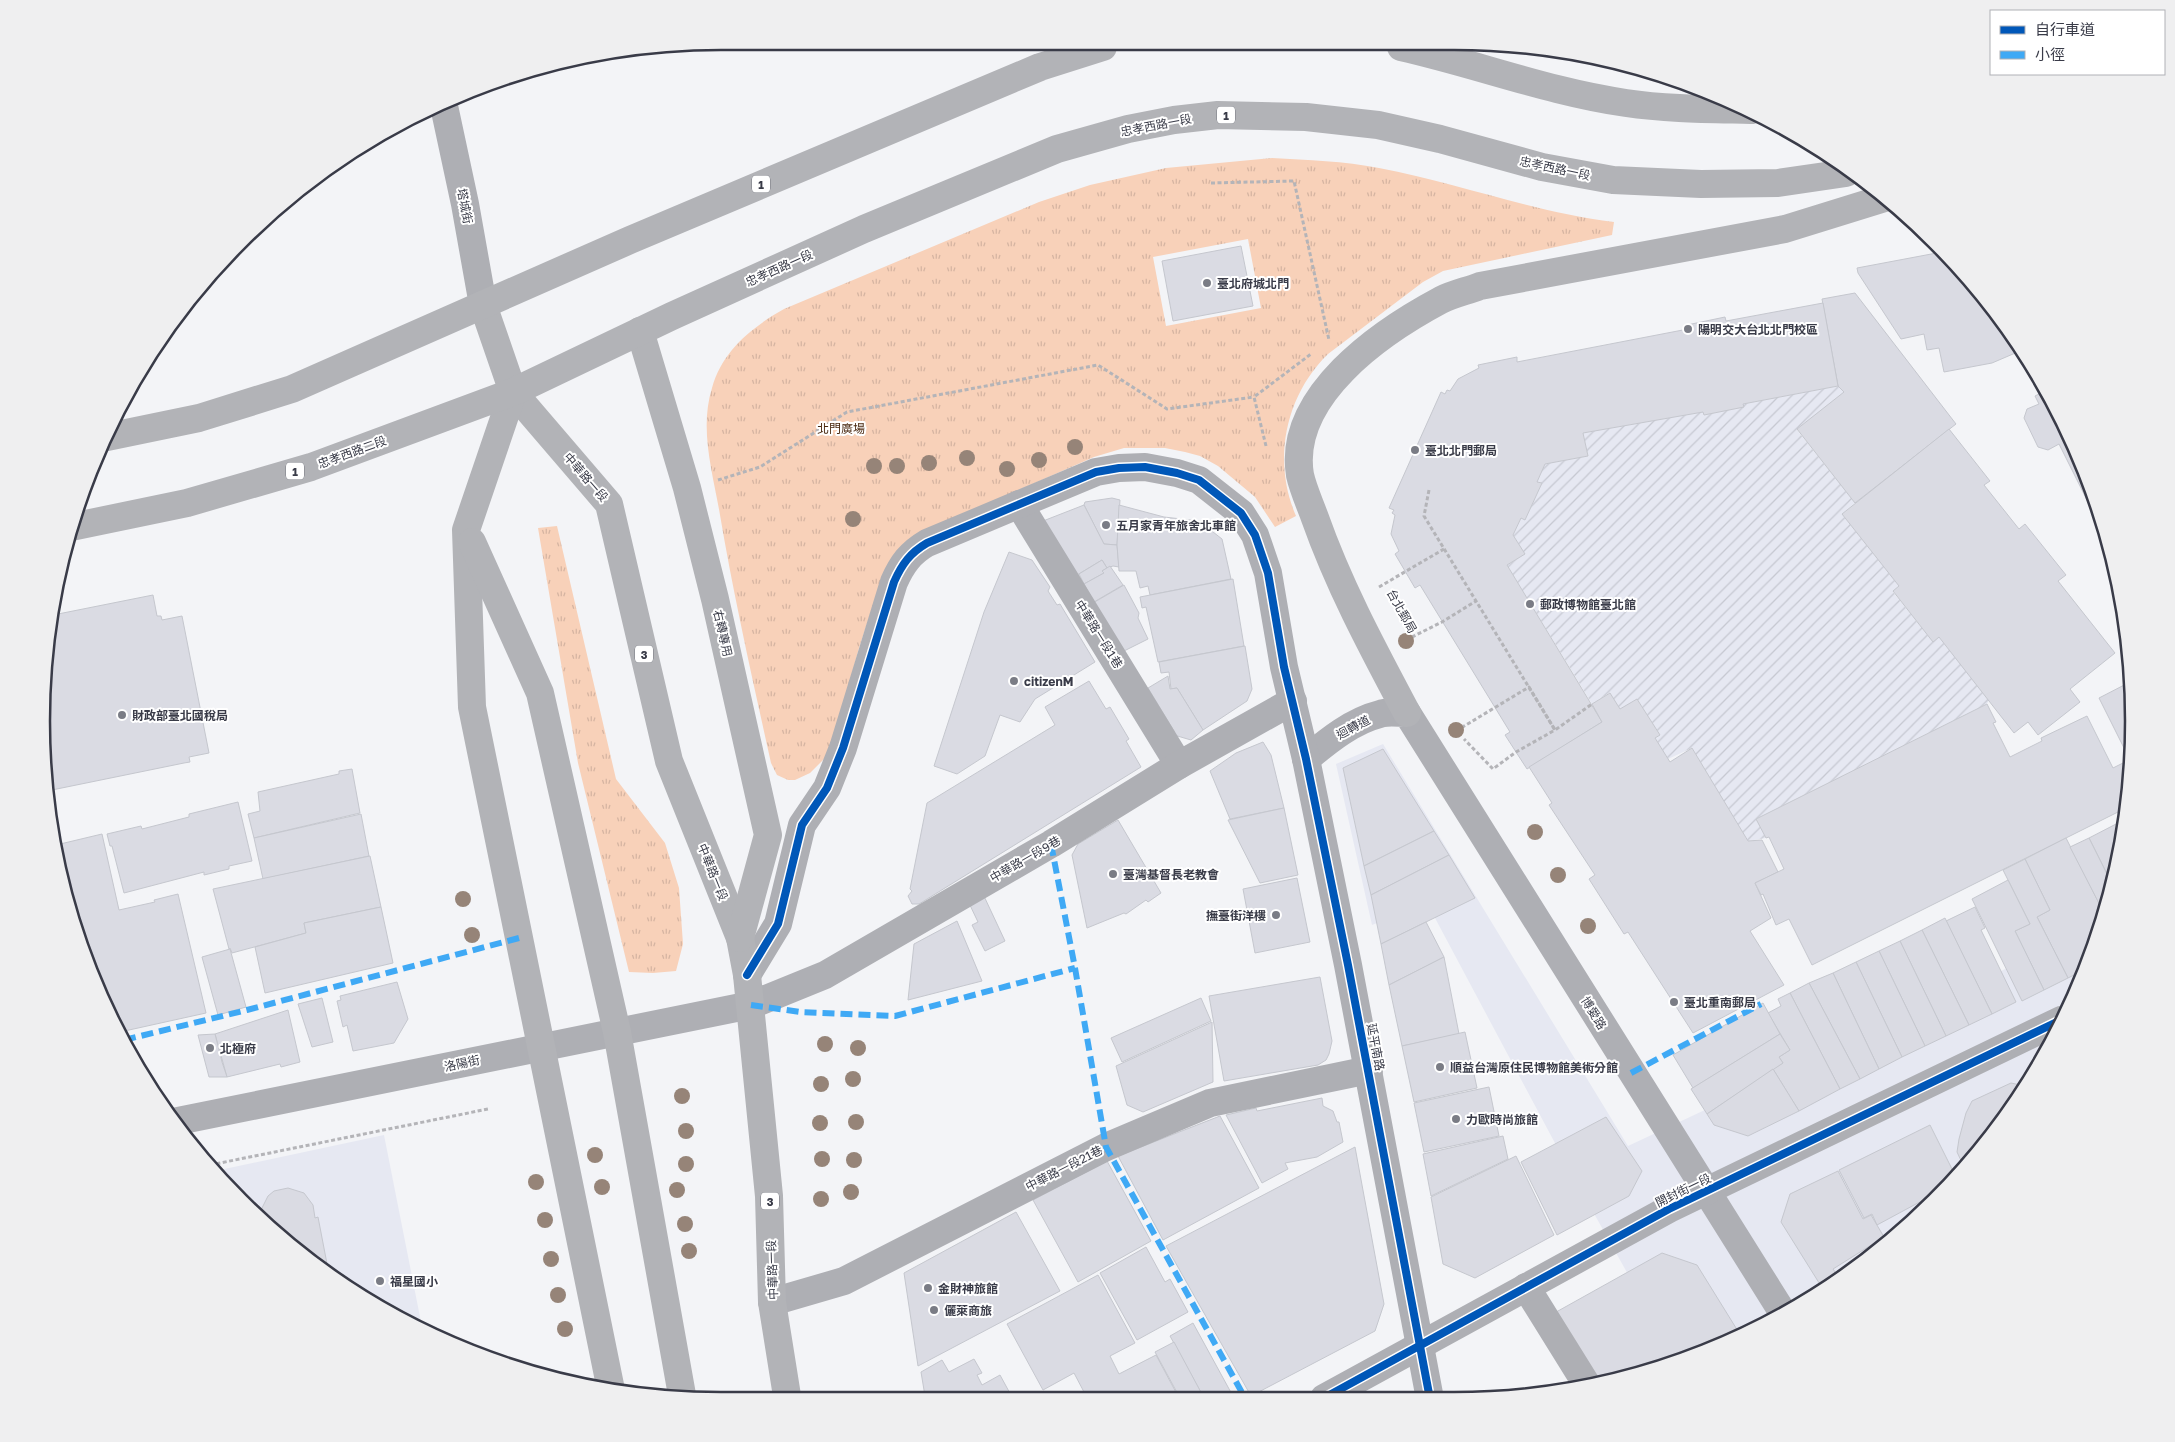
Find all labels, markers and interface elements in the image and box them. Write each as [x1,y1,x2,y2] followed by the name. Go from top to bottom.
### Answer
[1990,10,2165,75] legend
[2035,20,2095,38] text: 自行車道
[2035,45,2065,63] text: 小徑
[1217,106,1235,124] road number: 1
[1119,111,1193,139] street label: 忠孝西路一段
[1518,153,1592,183] street label: 忠孝西路一段
[752,175,770,192] road number: 1
[454,187,476,225] street label: 塔城街
[743,247,815,289] street label: 忠孝西路一段
[1217,276,1289,291] place label: 臺北府城北門
[1201,277,1213,289] marker: 臺北府城北門
[1698,322,1818,337] place label: 陽明交大台北北門校區
[1682,323,1694,335] marker: 陽明交大台北北門校區
[817,421,865,436] park label: 北門廣場
[316,433,388,471] street label: 忠孝西路二段
[1425,443,1497,458] place label: 臺北北門郵局
[1409,444,1421,456] marker: 臺北北門郵局
[561,449,611,505] street label: 中華路一段
[286,462,304,480] road number: 1
[1116,518,1236,533] place label: 五月家青年旅舍北車館
[1100,519,1112,531] marker: 五月家青年旅舍北車館
[1384,586,1420,636] street label: 台北郵局
[1072,597,1126,671] street label: 中華路一段1巷
[1540,597,1636,612] place label: 郵政博物館臺北館
[1524,598,1536,610] marker: 郵政博物館臺北館
[710,608,736,658] street label: 右轉專用
[635,646,653,662] road number: 3
[1024,674,1073,689] place label: citizenM
[1008,675,1020,687] marker: citizenM
[132,708,228,723] place label: 財政部臺北國稅局
[116,709,128,721] marker: 財政部臺北國稅局
[1334,712,1372,742] street label: 迴轉道
[987,833,1063,885] street label: 中華路一段9巷
[695,841,731,903] street label: 中華路一段
[1123,867,1219,882] place label: 臺灣基督長老教會
[1107,868,1119,880] marker: 臺灣基督長老教會
[1206,908,1266,923] place label: 撫臺街洋樓
[1270,909,1282,921] marker: 撫臺街洋樓
[1578,994,1610,1032] street label: 博愛路
[1684,995,1756,1010] place label: 臺北重南郵局
[1668,996,1680,1008] marker: 臺北重南郵局
[1364,1022,1388,1072] street label: 延平南路
[220,1041,256,1056] place label: 北極府
[204,1042,216,1054] marker: 北極府
[443,1052,481,1074] street label: 洛陽街
[1450,1060,1618,1075] place label: 順益台灣原住民博物館美術分館
[1434,1061,1446,1073] marker: 順益台灣原住民博物館美術分館
[1466,1112,1538,1127] place label: 力歐時尚旅館
[1450,1113,1462,1125] marker: 力歐時尚旅館
[1023,1142,1105,1194] street label: 中華路一段21巷
[1653,1170,1713,1210] street label: 開封街一段
[761,1192,779,1210] road number: 3
[763,1240,781,1300] street label: 中華路一段
[390,1274,438,1289] place label: 福星國小
[374,1275,386,1287] marker: 福星國小
[938,1281,998,1296] place label: 金財神旅館
[922,1282,934,1294] marker: 金財神旅館
[944,1303,992,1318] place label: 儷萊商旅
[928,1304,940,1316] marker: 儷萊商旅

